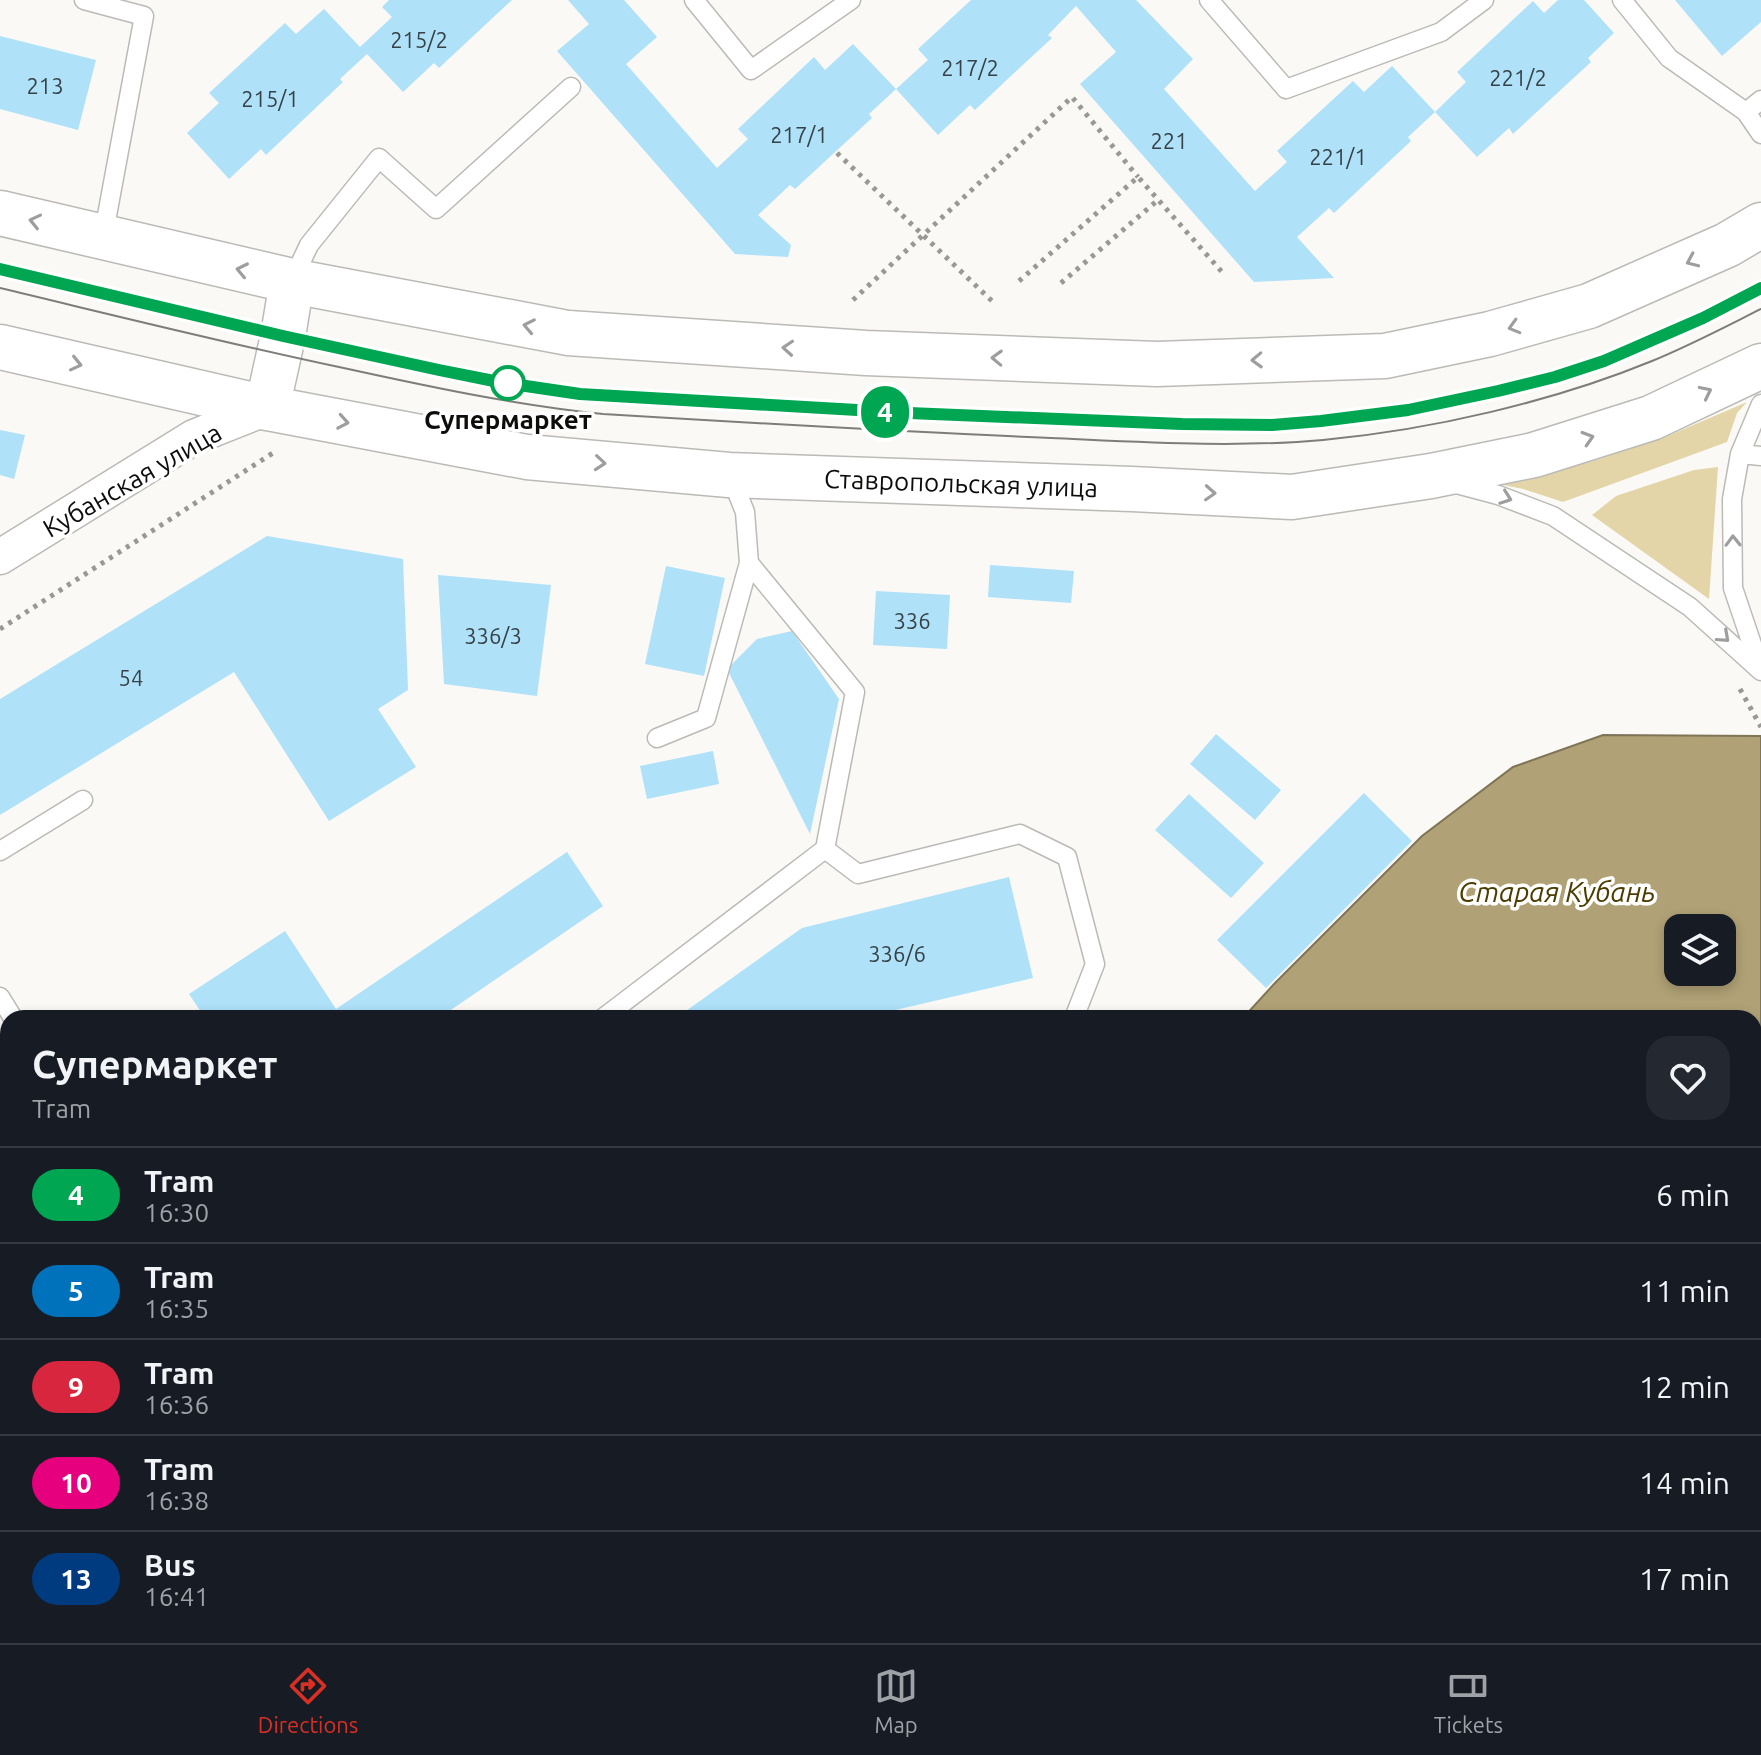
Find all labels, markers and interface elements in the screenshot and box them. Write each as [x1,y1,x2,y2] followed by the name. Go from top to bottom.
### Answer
[390,27,448,52] house number: 215/2
[941,55,999,80] house number: 217/2
[1489,65,1547,90] house number: 221/2
[26,73,64,98] house number: 213
[241,86,299,111] house number: 215/1
[770,122,828,147] house number: 217/1
[1150,128,1188,153] house number: 221
[1309,144,1367,169] house number: 221/1
[29,213,42,230] one-way arrow
[1686,251,1700,267] one-way arrow
[236,262,250,279] one-way arrow
[523,318,537,335] one-way arrow
[1507,318,1521,334] one-way arrow
[781,340,794,357] one-way arrow
[990,349,1003,366] one-way arrow
[1250,352,1263,369] one-way arrow
[69,355,82,372] one-way arrow
[491,366,525,400] marker: Супермаркет
[859,386,911,438] line badge: 4
[1698,386,1712,402] one-way arrow
[877,396,893,427] text: 4
[424,405,592,434] place label: Супермаркет
[336,413,350,430] one-way arrow
[38,417,226,543] street label: Кубанская улица
[1581,431,1595,447] one-way arrow
[594,454,607,471] one-way arrow
[824,464,1098,502] street label: Ставропольская улица
[1204,484,1217,501] one-way arrow
[1498,489,1512,505] one-way arrow
[1724,534,1742,547] one-way arrow
[893,608,931,633] house number: 336
[464,623,522,648] house number: 336/3
[1714,628,1729,642] one-way arrow
[119,665,143,690] house number: 54
[1458,876,1656,907] water label: Старая Кубань
[1664,914,1736,986] map controls
[1664,914,1736,986] button: layers
[868,941,926,966] house number: 336/6
[1646,1036,1730,1120] button: heart
[32,1043,277,1085] text: Супермаркет
[32,1094,91,1123] text: Tram
[144,1164,214,1198] text: Tram
[1656,1178,1730,1212] text: 6 min
[68,1179,84,1210] text: 4
[144,1198,209,1227] text: 16:30
[144,1260,214,1294] text: Tram
[1639,1274,1730,1308] text: 11 min
[68,1275,84,1306] text: 5
[144,1294,209,1323] text: 16:35
[144,1356,214,1390] text: Tram
[1639,1370,1730,1404] text: 12 min
[68,1371,84,1402] text: 9
[144,1390,209,1419] text: 16:36
[144,1452,214,1486] text: Tram
[1639,1466,1730,1500] text: 14 min
[60,1467,92,1498] text: 10
[144,1486,209,1515] text: 16:38
[144,1548,196,1582] text: Bus
[1639,1562,1730,1596] text: 17 min
[60,1563,92,1594] text: 13
[144,1582,209,1611] text: 16:41
[258,1664,358,1737] tab: Directions
[874,1664,918,1737] tab: Map
[1434,1664,1503,1737] tab: Tickets

